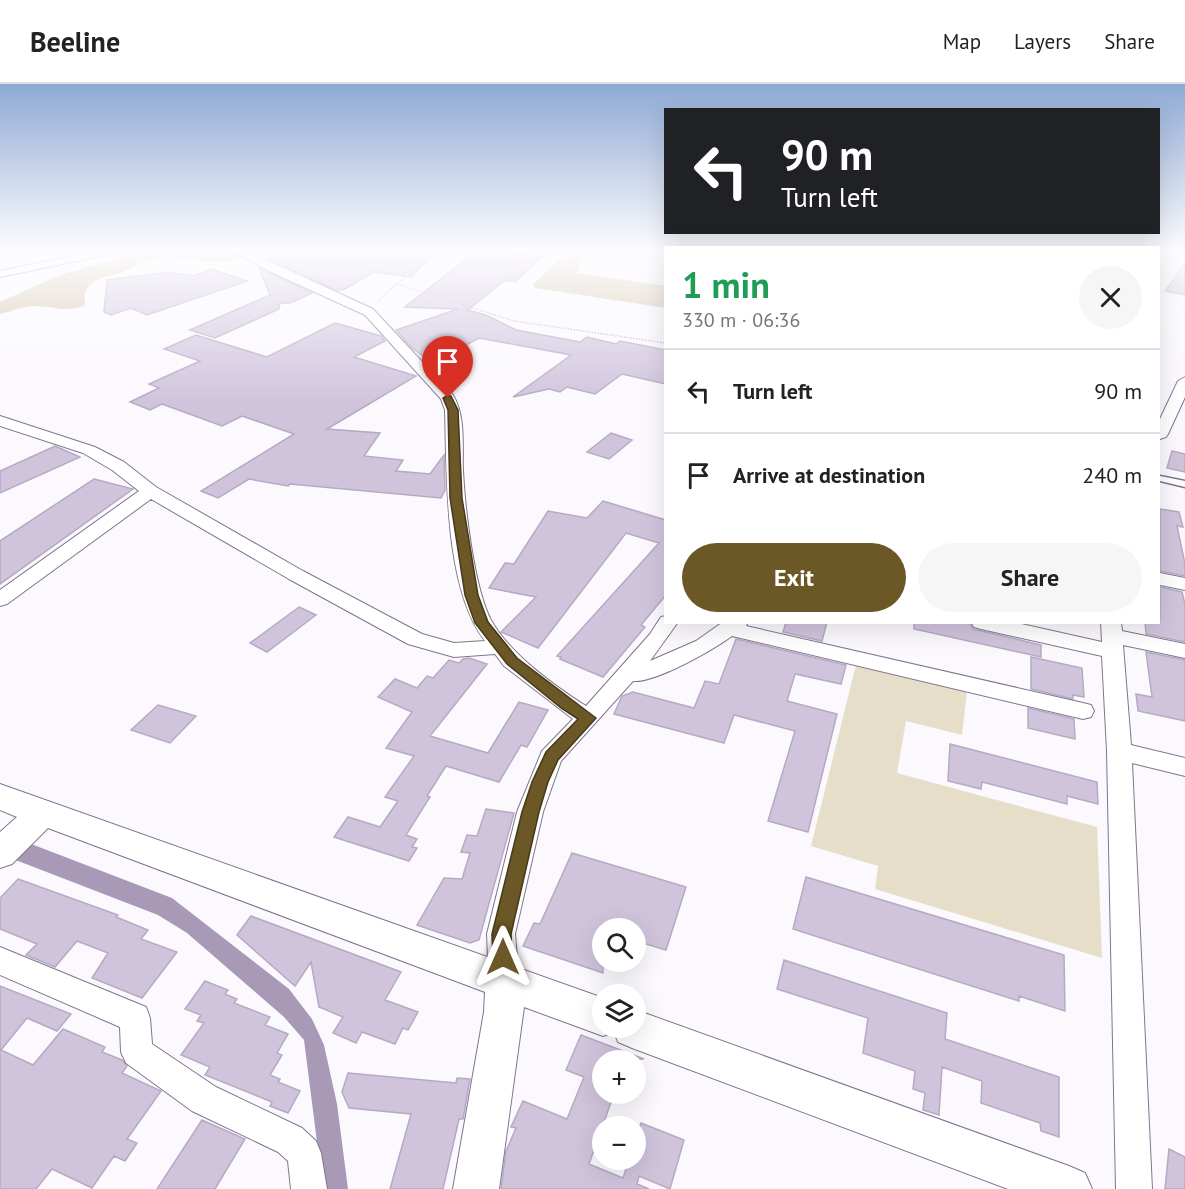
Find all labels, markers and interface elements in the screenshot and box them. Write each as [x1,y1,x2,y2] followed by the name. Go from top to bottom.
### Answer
[30,23,120,60] text: Beeline
[943,28,981,55] text: Map
[1014,28,1071,55] text: Layers
[1104,28,1155,55] text: Share
[781,127,873,182] text: 90 m
[682,132,760,210] icon: left
[781,180,878,214] text: Turn left
[682,261,770,308] text: 1 min
[1079,266,1142,329] button: close
[682,307,800,333] text: 330 m · 06:36
[422,336,473,398] pin
[431,345,464,378] icon: arrive
[682,375,715,408] icon: left
[733,377,813,405] text: Turn left
[1094,377,1142,405] text: 90 m
[682,459,715,492] icon: arrive
[733,461,925,489] text: Arrive at destination
[1082,461,1142,489] text: 240 m
[682,543,906,612] button: Exit
[918,543,1142,612] button: Share
[592,918,646,1170] map controls
[592,918,646,972] button: search
[471,925,535,989] position arrow
[592,984,646,1038] button: layers
[592,1050,646,1104] button: +
[592,1116,646,1170] button: −

